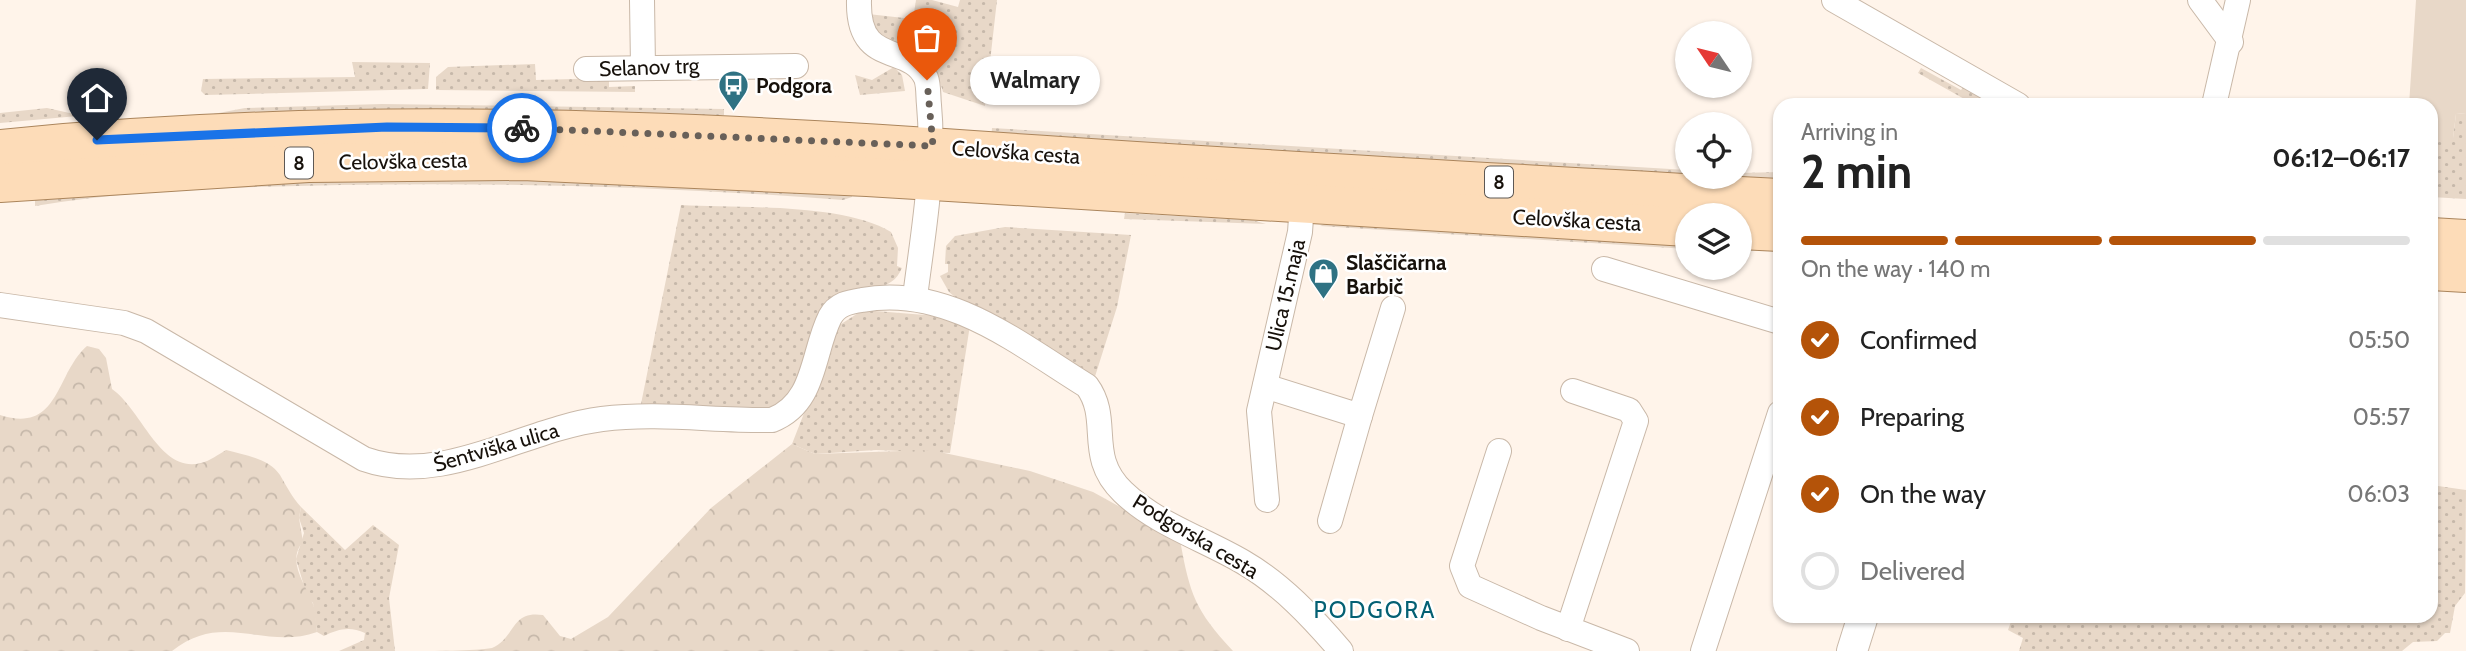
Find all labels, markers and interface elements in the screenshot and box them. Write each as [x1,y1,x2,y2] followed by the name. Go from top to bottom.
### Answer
[897,8,957,80] pin
[908,19,946,57] icon: bag
[1675,21,1752,98] north arrow
[1675,21,1752,280] map controls
[598,53,700,81] street label: Selanov trg
[969,56,1098,104] callout: Walmary
[990,66,1080,94] text: Walmary
[67,68,127,140] pin
[716,68,750,112] bus stop icon: Podgora
[756,73,832,98] place label: Podgora
[78,79,116,117] icon: home
[487,93,557,163] courier
[503,109,541,147] icon: bike
[1675,112,1752,189] button: locate
[1801,118,1898,146] text: Arriving in
[951,135,1081,169] street label: Celovška cesta
[2272,142,2410,174] text: 06:12–06:17
[1801,144,1912,200] text: 2 min
[338,147,468,175] street label: Celovška cesta
[285,148,313,178] road number: 8
[1485,166,1513,198] road number: 8
[1675,203,1752,280] button: layers
[1512,204,1642,236] street label: Celovška cesta
[1260,236,1311,354] street label: Ulica 15.maja
[1346,250,1447,299] place label: Slaščičarna Barbič
[1801,255,1991,283] text: On the way · 140 m
[1306,257,1340,301] shop icon: Slaščičarna Barbič
[1801,321,1839,359] icon: check
[1860,324,1977,356] text: Confirmed
[2348,326,2410,354] text: 05:50
[1801,398,1839,436] icon: check
[1860,401,1964,433] text: Preparing
[2353,403,2410,431] text: 05:57
[430,417,562,477] street label: Šentviška ulica
[1801,475,1839,513] icon: check
[1860,478,1986,510] text: On the way
[2348,480,2410,508] text: 06:03
[1129,489,1263,583] street label: Podgorska cesta
[1860,555,1965,587] text: Delivered
[1314,596,1436,624] district label: PODGORA

